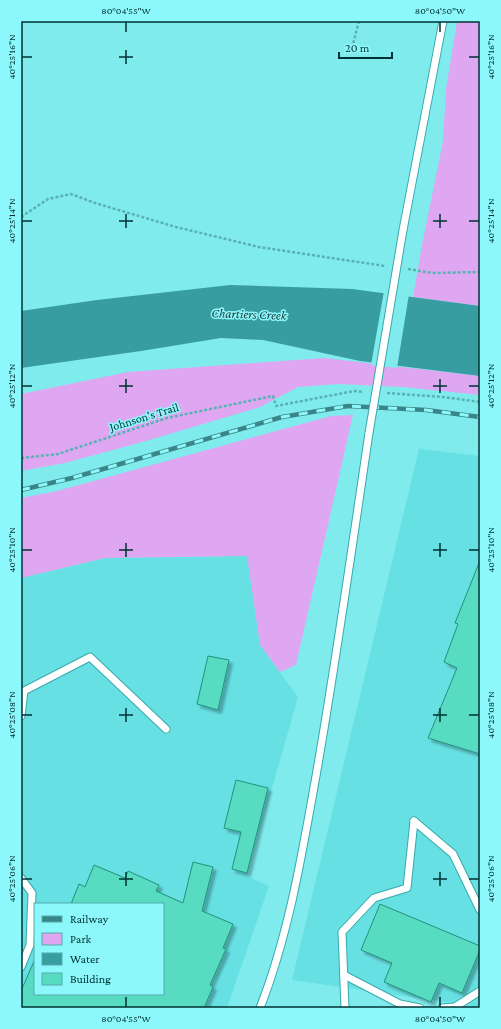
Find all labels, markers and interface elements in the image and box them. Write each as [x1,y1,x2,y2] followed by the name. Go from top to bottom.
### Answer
[101,5,152,16] text: 80°04'55"W
[415,5,466,16] text: 80°04'50"W
[6,34,17,80] text: 40°25'16"N
[339,34,392,60] scale bar
[485,34,496,80] text: 40°25'16"N
[345,41,370,55] text: 20 m
[6,198,17,244] text: 40°25'14"N
[485,198,496,244] text: 40°25'14"N
[211,305,288,323] water label: Chartiers Creek
[6,363,17,408] text: 40°25'12"N
[485,363,496,408] text: 40°25'12"N
[107,400,180,434] street label: Johnson's Trail
[6,527,17,573] text: 40°25'10"N
[485,527,496,573] text: 40°25'10"N
[6,691,17,739] text: 40°25'08"N
[485,691,496,739] text: 40°25'08"N
[6,855,17,903] text: 40°25'06"N
[485,855,496,903] text: 40°25'06"N
[34,903,164,995] legend
[70,912,109,926] text: Railway
[70,932,92,946] text: Park
[70,952,100,966] text: Water
[70,972,111,986] text: Building
[101,1013,152,1024] text: 80°04'55"W
[415,1013,466,1024] text: 80°04'50"W

